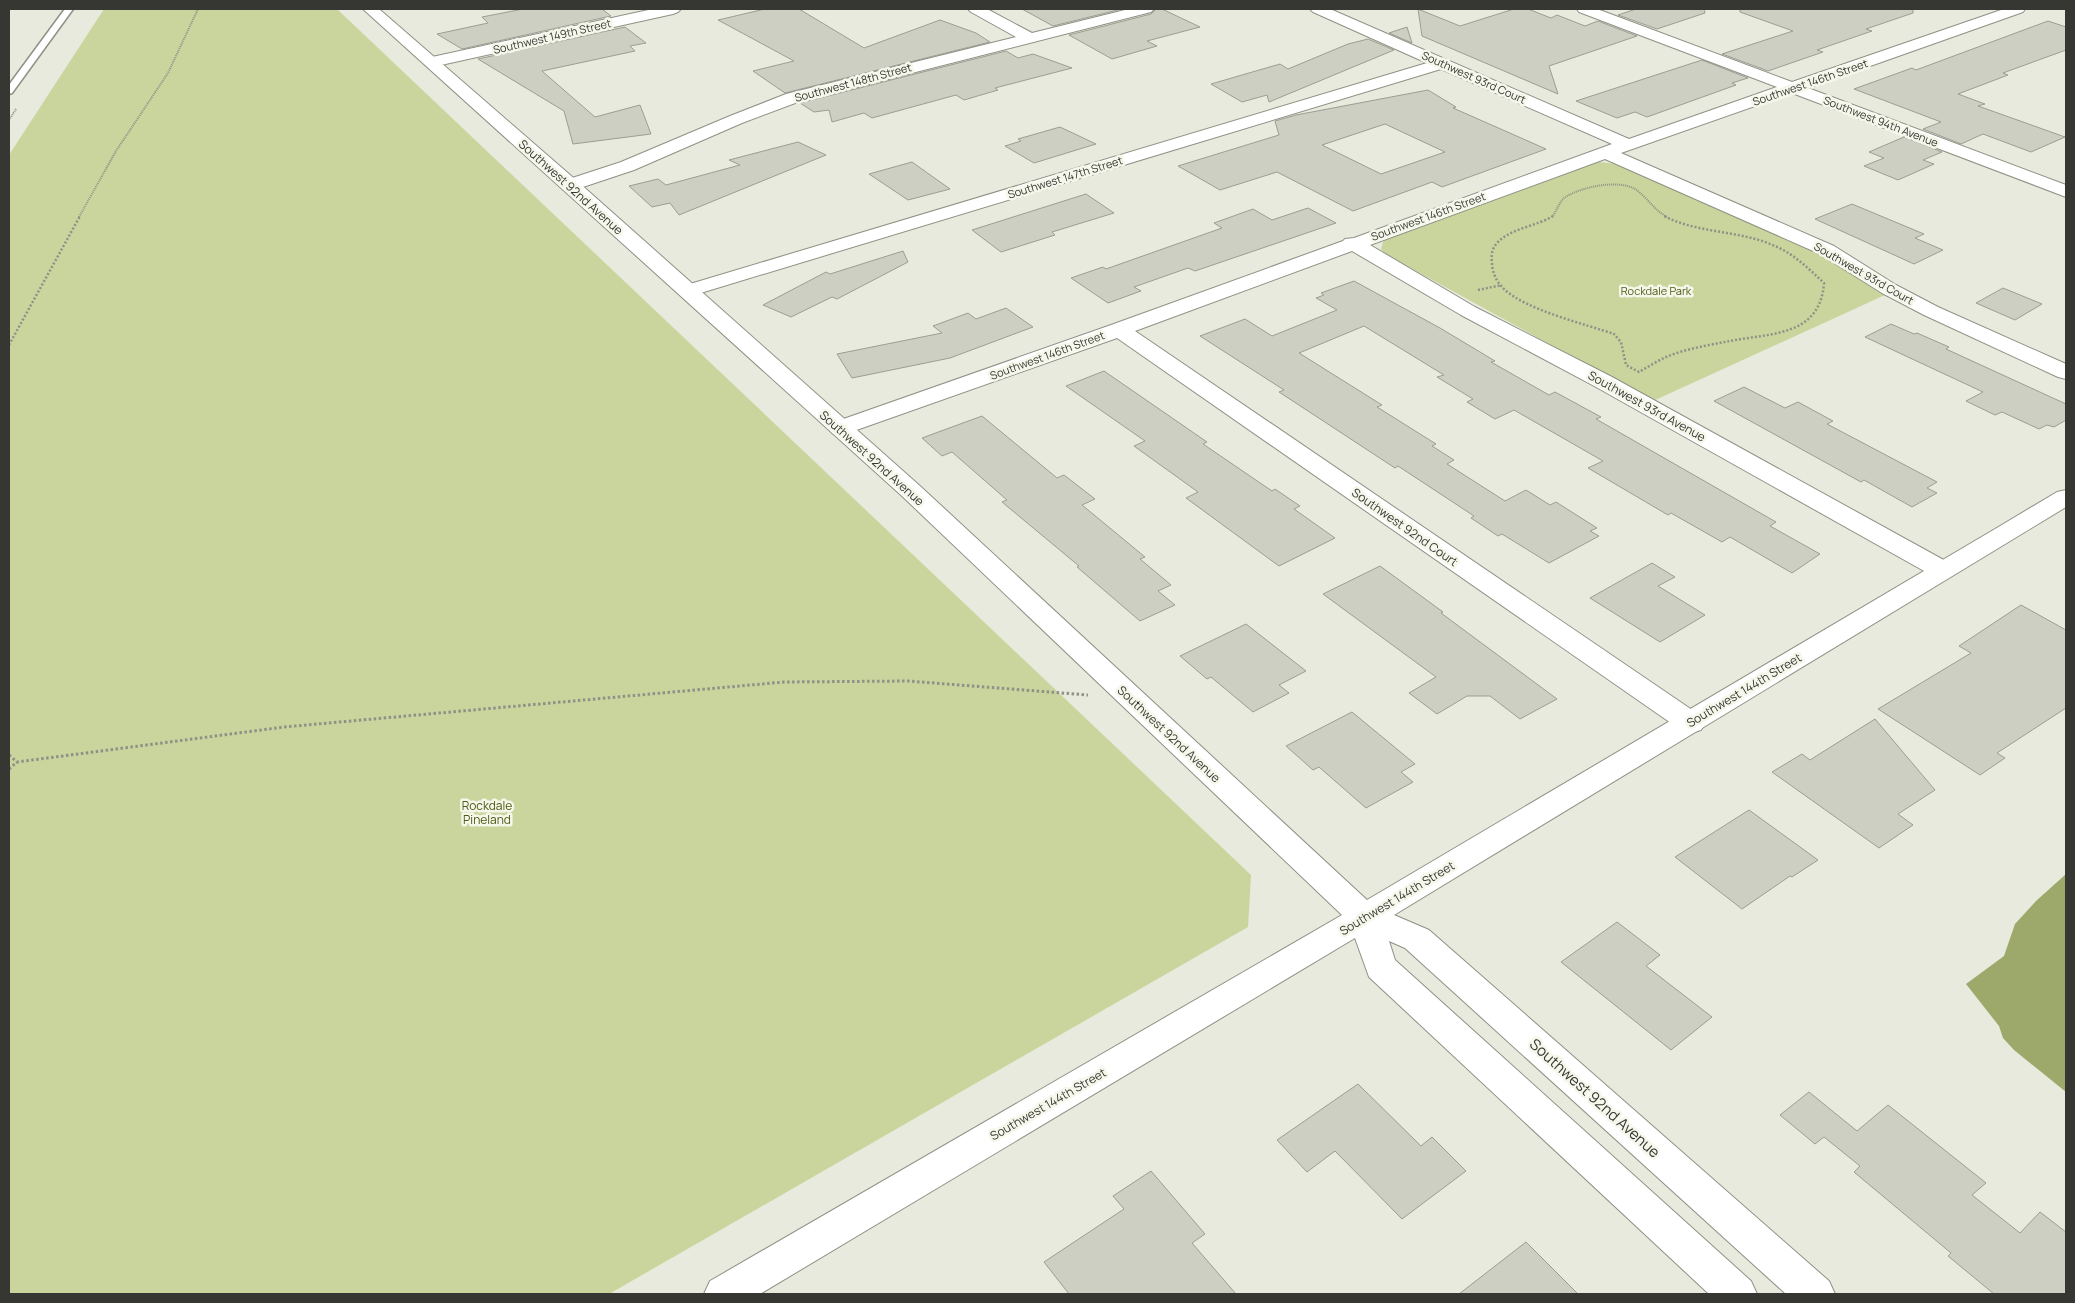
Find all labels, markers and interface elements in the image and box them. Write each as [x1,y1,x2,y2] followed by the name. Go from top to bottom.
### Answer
[491,15,613,57] street label: Southwest 149th Street
[1420,47,1528,107] street label: Southwest 93rd Court
[1750,55,1870,109] street label: Southwest 146th Street
[793,59,913,105] street label: Southwest 148th Street
[1821,92,1941,150] street label: Southwest 94th Avenue
[515,136,627,238] street label: Southwest 92nd Avenue
[1006,152,1124,202] street label: Southwest 147th Street
[1369,188,1487,244] street label: Southwest 146th Street
[1812,238,1916,308] street label: Southwest 93rd Court
[1621,283,1692,298] park label: Rockdale Park
[988,327,1106,383] street label: Southwest 146th Street
[1585,367,1709,445] street label: Southwest 93rd Avenue
[816,407,928,509] street label: Southwest 92nd Avenue
[1349,484,1462,570] street label: Southwest 92nd Court
[1683,649,1805,731] street label: Southwest 144th Street
[1114,682,1224,786] street label: Southwest 92nd Avenue
[462,797,512,828] park label: Rockdale Pineland
[1336,857,1458,939] street label: Southwest 144th Street
[1525,1034,1665,1162] street label: Southwest 92nd Avenue
[987,1064,1109,1144] street label: Southwest 144th Street

